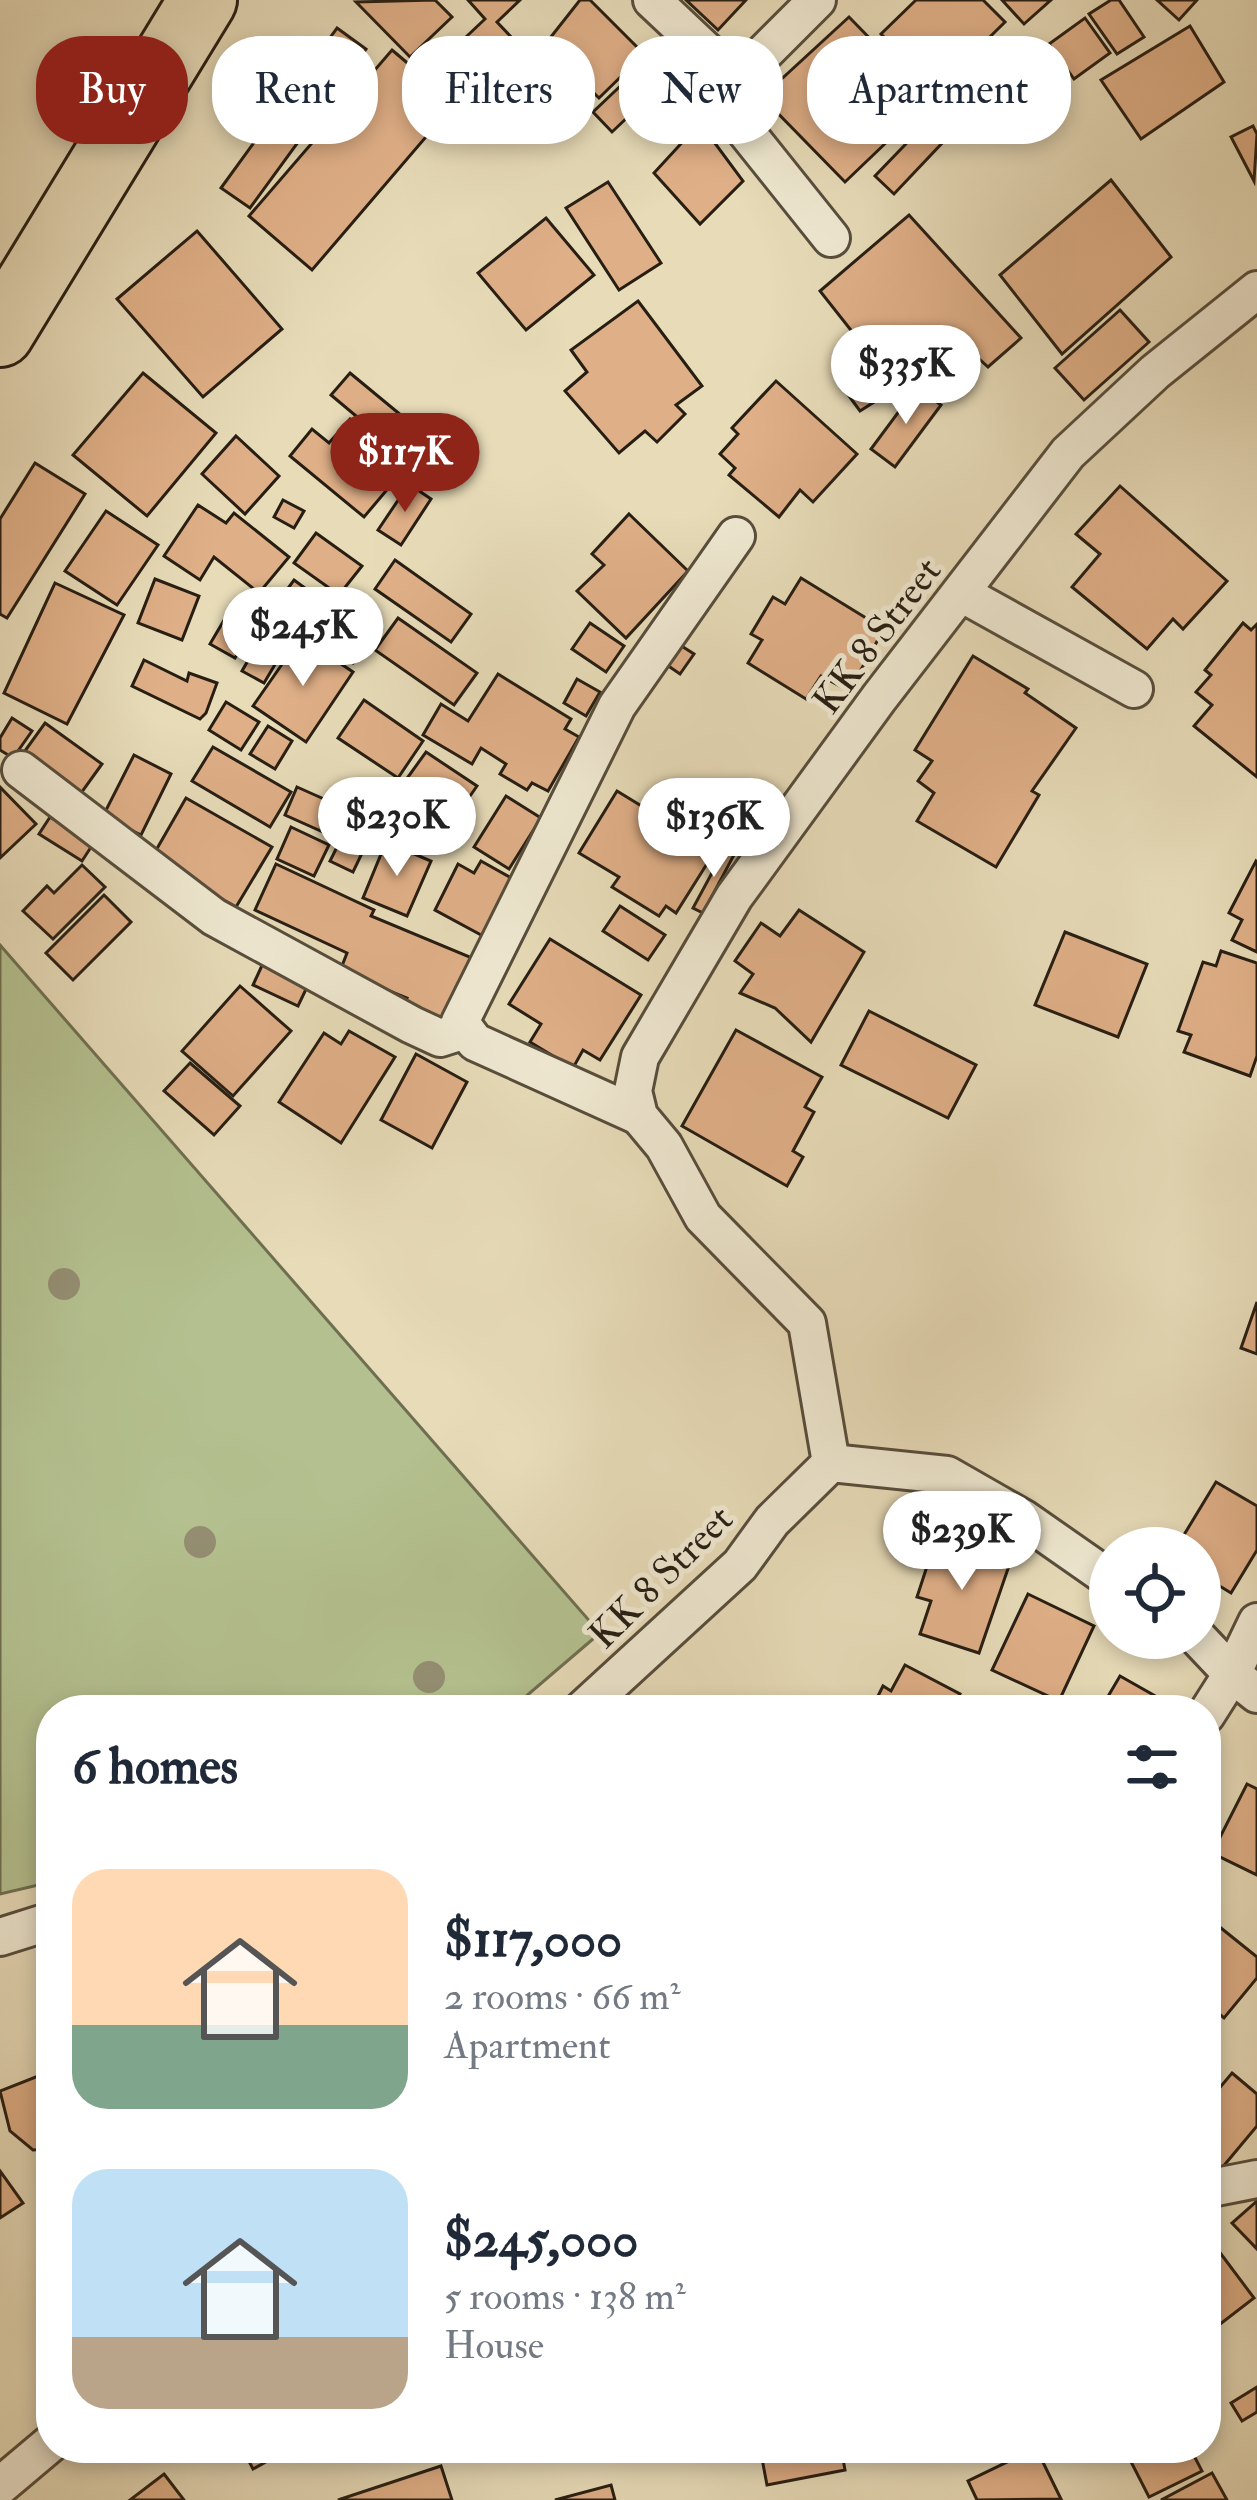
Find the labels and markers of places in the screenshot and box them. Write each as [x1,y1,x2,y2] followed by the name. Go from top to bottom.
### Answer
[822,325,990,427] pin: $335K
[321,413,489,515] pin: $117K
[219,587,387,689] pin: $245K
[313,777,481,879] pin: $230K
[630,778,798,880] pin: $136K
[878,1491,1046,1593] pin: $239K

